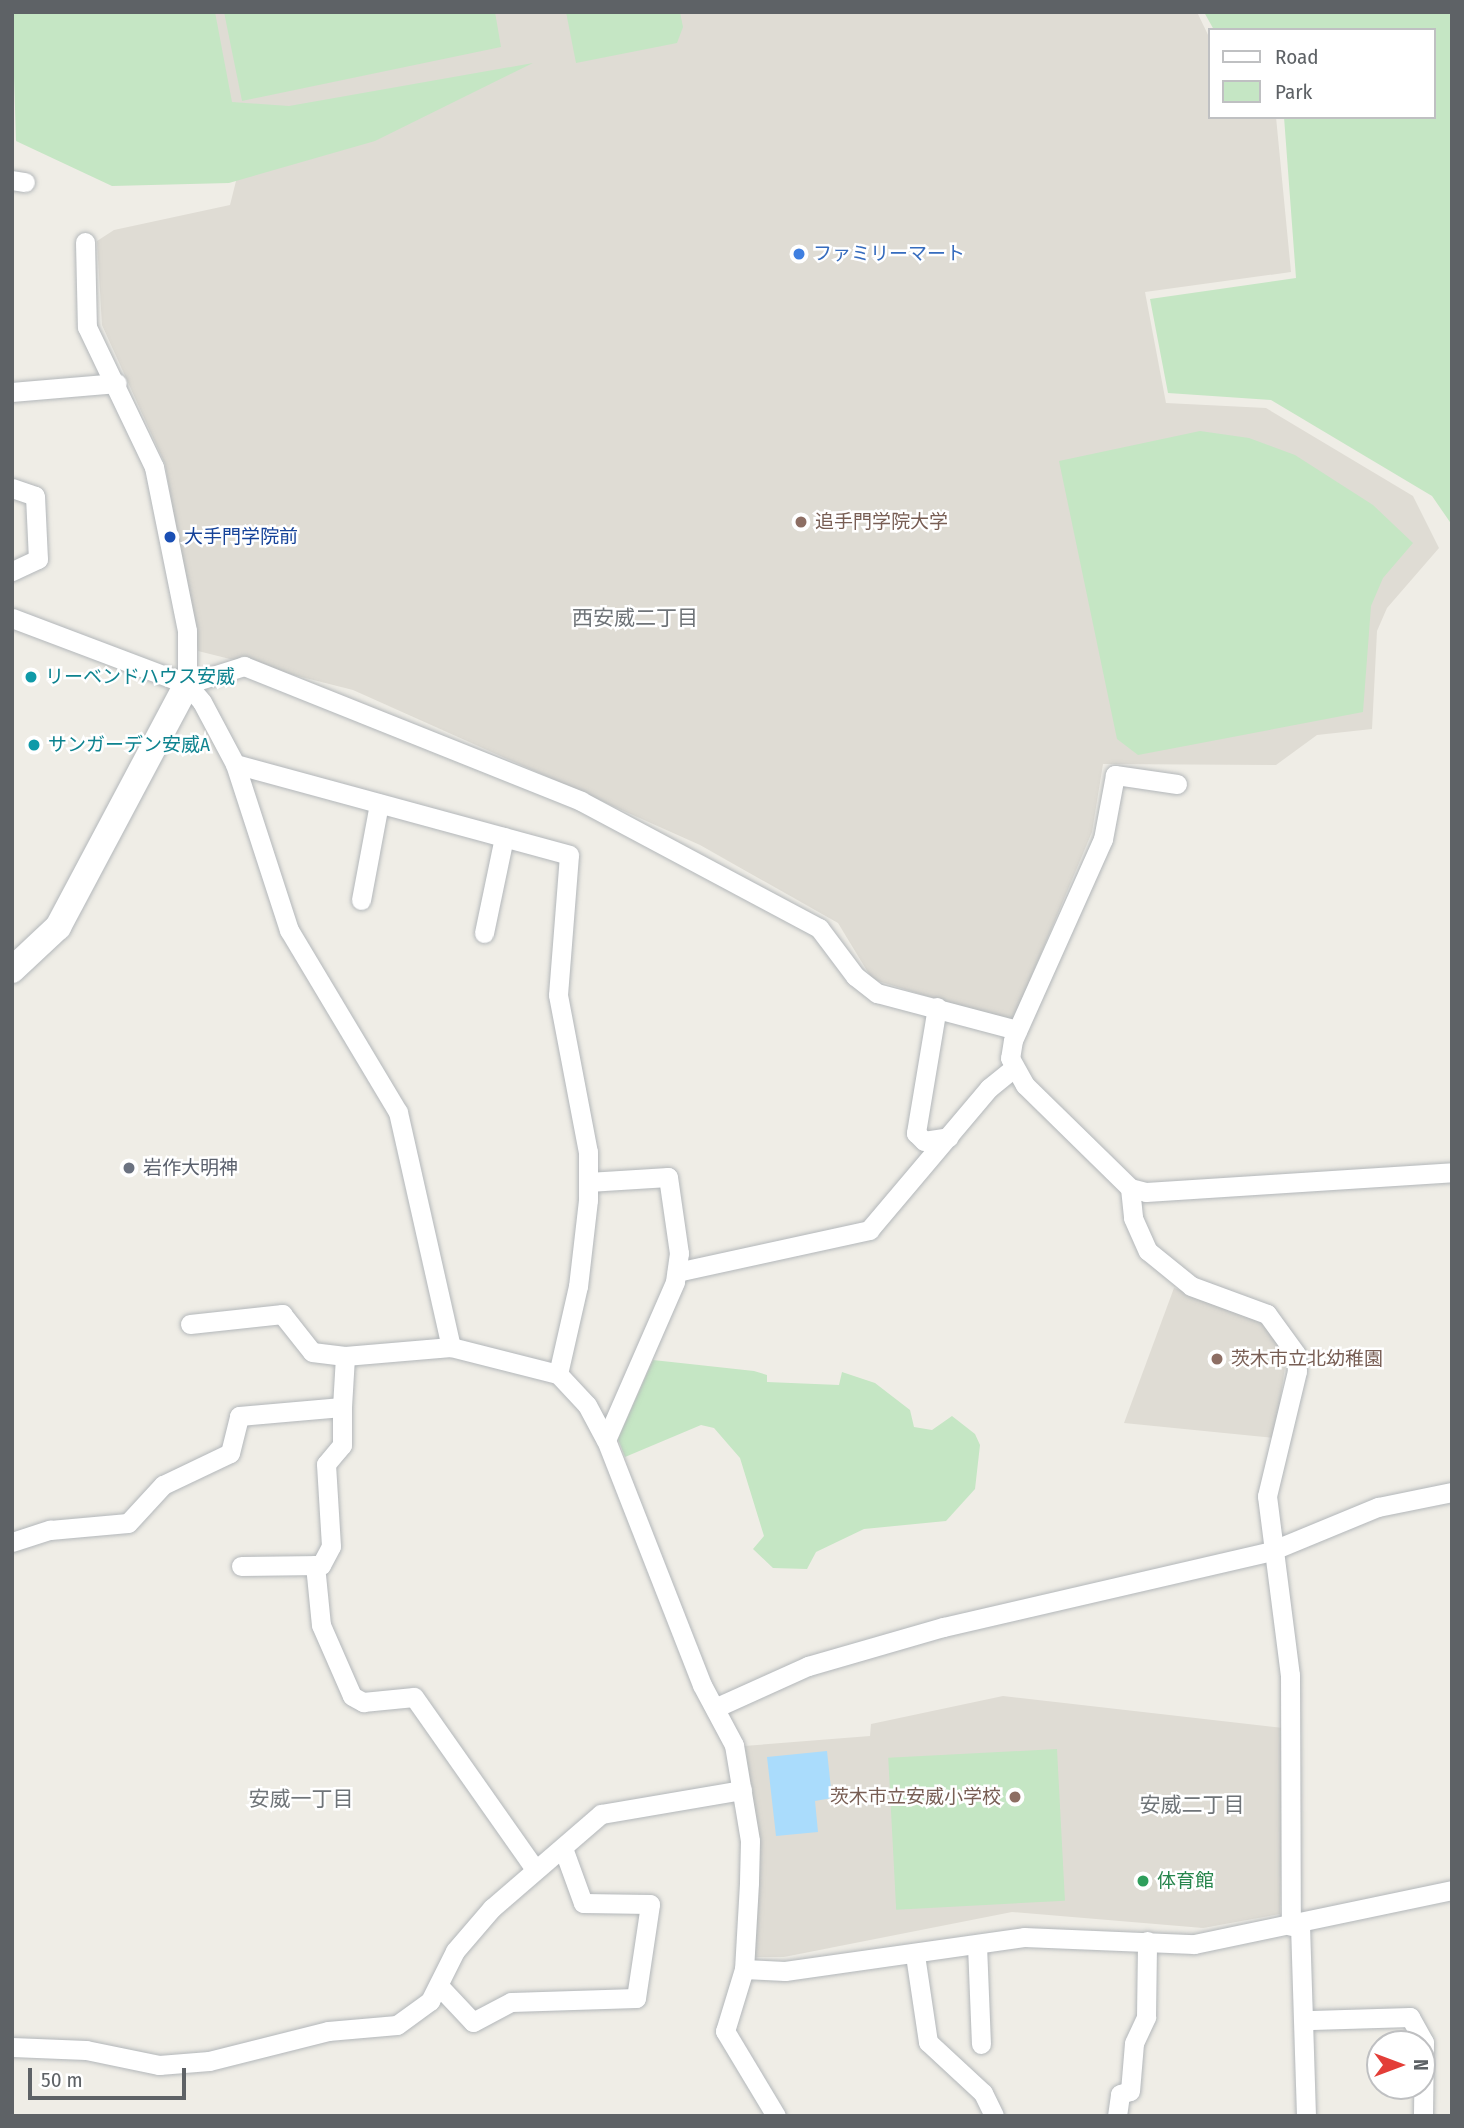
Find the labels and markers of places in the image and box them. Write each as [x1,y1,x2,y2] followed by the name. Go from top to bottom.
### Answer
[813,243,965,265] place label: ファミリーマート
[791,246,807,262] marker: ファミリーマート
[815,511,948,533] place label: 追手門学院大学
[793,514,809,530] marker: 追手門学院大学
[184,526,298,548] place label: 大手門学院前
[162,529,178,545] marker: 大手門学院前
[45,666,235,688] place label: リーベンドハウス安威
[23,669,39,685] marker: リーベンドハウス安威
[48,734,210,756] place label: サンガーデン安威A
[26,737,42,753] marker: サンガーデン安威A
[143,1157,238,1179] place label: 岩作大明神
[121,1160,137,1176] marker: 岩作大明神
[1231,1348,1383,1370] place label: 茨木市立北幼稚園
[1209,1351,1225,1367] marker: 茨木市立北幼稚園
[830,1786,1001,1808] place label: 茨木市立安威小学校
[1007,1789,1023,1805] marker: 茨木市立安威小学校
[1157,1870,1214,1892] place label: 体育館
[1135,1873,1151,1889] marker: 体育館

